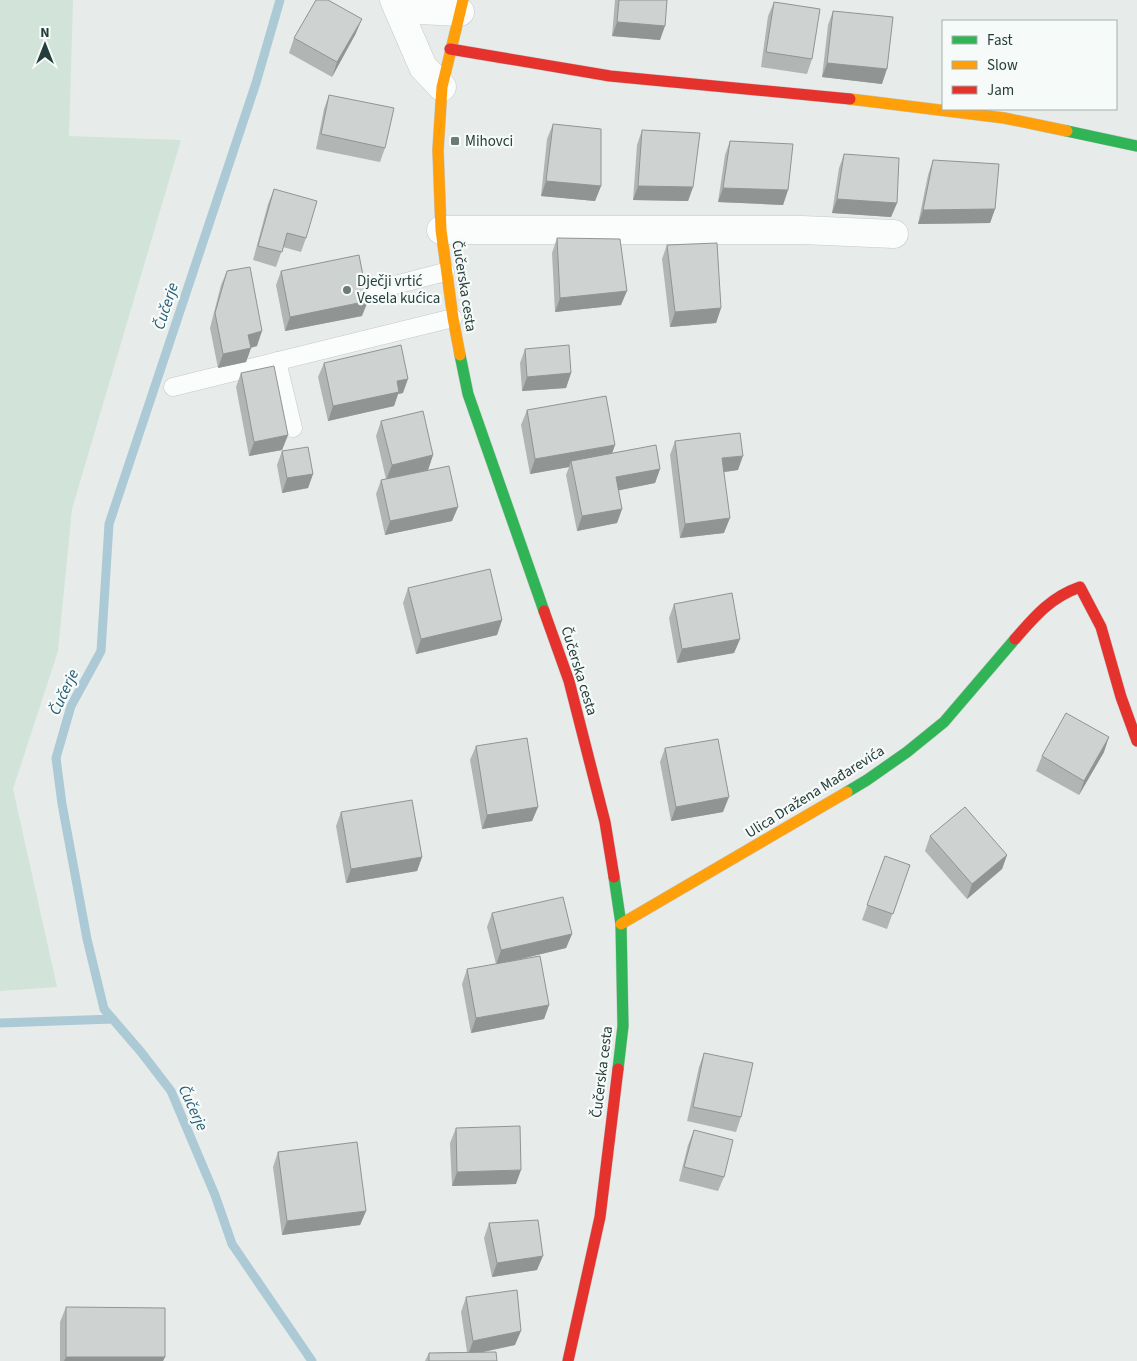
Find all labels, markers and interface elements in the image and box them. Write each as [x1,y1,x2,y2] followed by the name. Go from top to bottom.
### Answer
[20,20,70,70] north arrow
[942,20,1117,110] legend
[40,23,50,43] text: N
[987,30,1013,51] text: Fast
[987,55,1018,76] text: Slow
[987,80,1014,101] text: Jam
[465,131,513,152] place label: Mihovci
[449,135,461,147] marker: Mihovci
[446,239,482,333] street label: Čučerska cesta
[357,271,440,309] place label: Dječji vrtić Vesela kućica
[148,279,184,332] water label: Čučerje
[341,284,353,296] marker: Dječji vrtić Vesela kućica
[555,624,603,718] street label: Čučerska cesta
[44,665,84,719] water label: Čučerje
[741,741,889,843] street label: Ulica Dražena Mađarevića
[586,1025,618,1119] street label: Čučerska cesta
[173,1081,213,1135] water label: Čučerje

